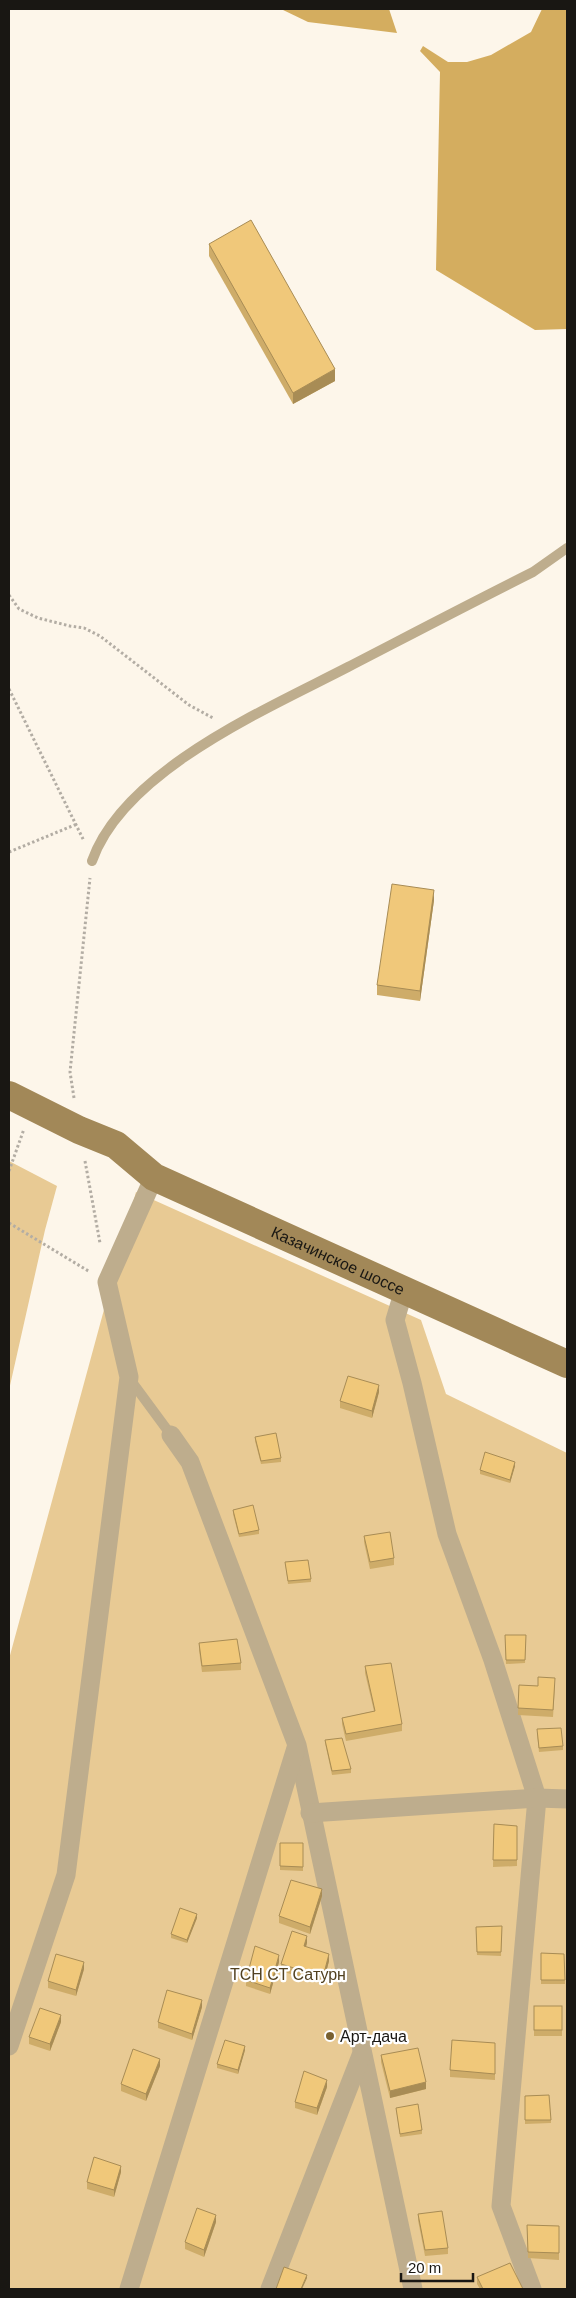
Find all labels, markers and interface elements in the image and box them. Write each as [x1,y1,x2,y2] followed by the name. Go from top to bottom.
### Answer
[269,1223,407,1298] street label: Казачинское шоссе
[230,1966,346,1983] park label: ТСН СТ Сатурн
[340,2028,407,2045] place label: Арт-дача
[324,2030,336,2042] marker: Арт-дача
[401,2250,474,2282] scale bar
[408,2259,441,2276] text: 20 m

